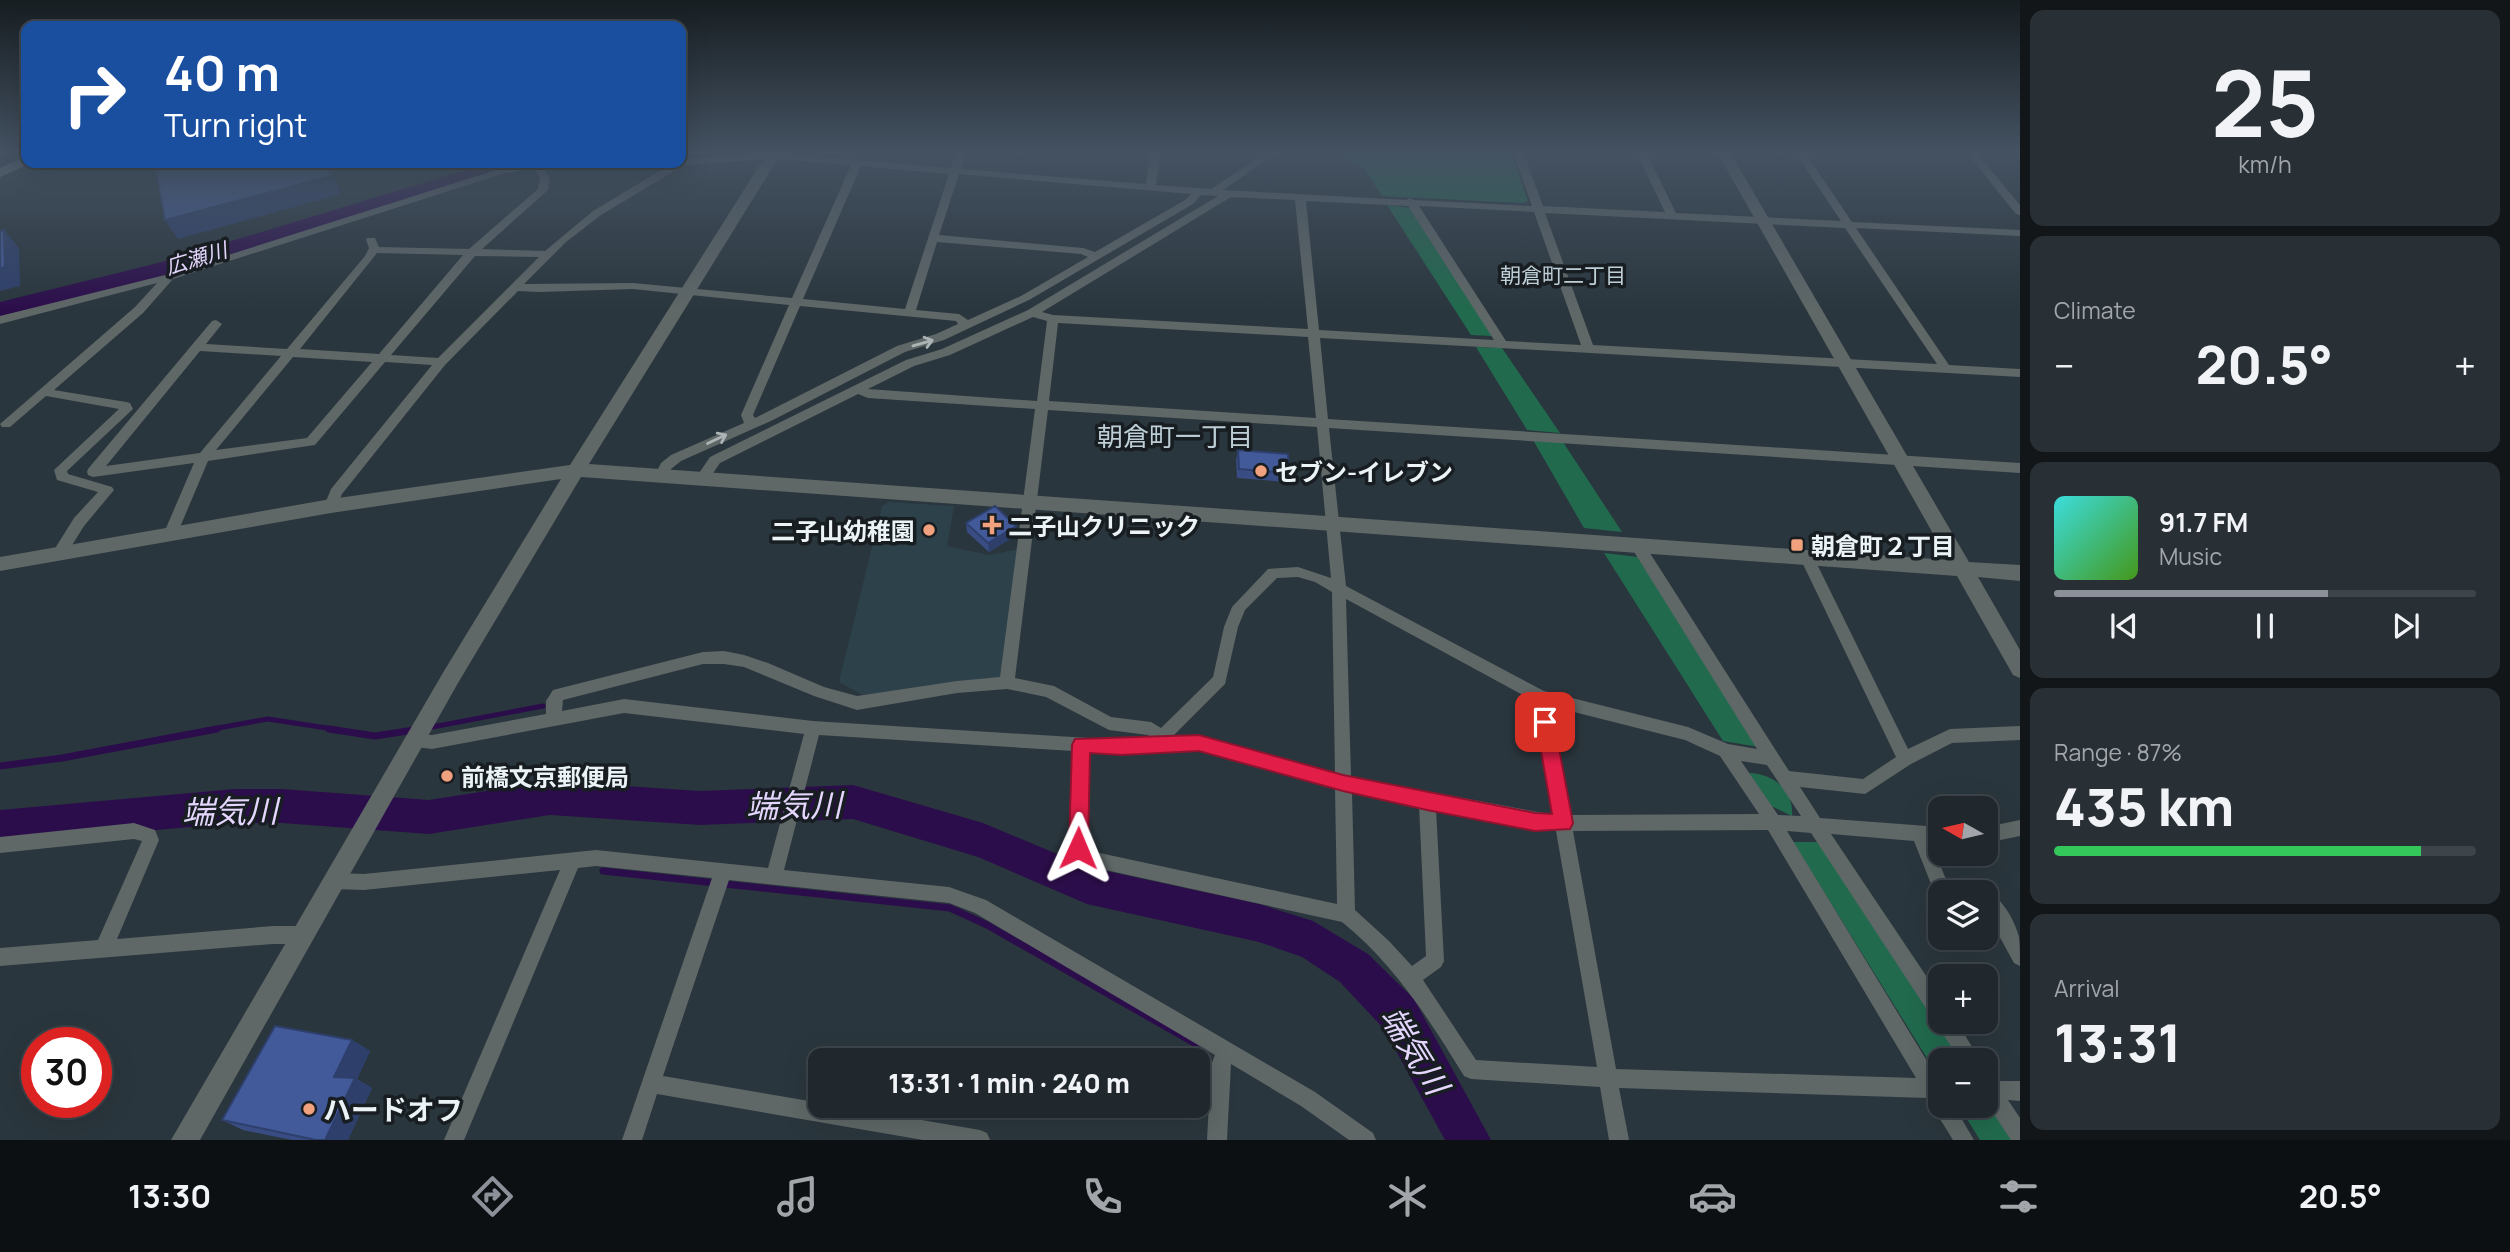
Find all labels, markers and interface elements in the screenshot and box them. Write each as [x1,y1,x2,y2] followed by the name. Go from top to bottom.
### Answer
[164,39,280,106] text: 40 m
[2211,40,2319,164] text: 25
[49,49,140,140] icon: right
[164,103,307,147] text: Turn right
[2238,148,2292,180] text: km/h
[162,235,232,281] water label: 広瀬川
[1500,261,1626,289] district label: 朝倉町二丁目
[2054,294,2136,326] text: Climate
[2196,329,2333,400] text: 20.5°
[912,335,934,348] one-way arrow
[2054,339,2075,391] text: −
[2454,339,2476,391] text: +
[1097,418,1253,454] district label: 朝倉町一丁目
[706,432,727,445] one-way arrow
[1275,455,1453,488] place label: セブン-イレブン
[1253,463,1269,479] marker: セブン-イレブン
[2159,504,2248,540] text: 91.7 FM
[1008,509,1200,542] place label: 二子山クリニック
[771,514,915,547] place label: 二子山幼稚園
[982,515,1002,535] marker: 二子山クリニック
[921,522,937,538] marker: 二子山幼稚園
[1811,529,1955,562] place label: 朝倉町２丁目
[1789,537,1805,553] marker: 朝倉町２丁目
[2159,540,2222,572] text: Music
[2105,607,2143,645] icon: previous
[2246,607,2284,645] icon: pause
[2387,607,2425,645] icon: next
[1515,692,1575,752] pin
[1526,703,1564,741] icon: arrive
[2054,736,2182,768] text: Range · 87%
[461,760,629,793] place label: 前橋文京郵便局
[439,768,455,784] marker: 前橋文京郵便局
[2054,771,2234,842] text: 435 km
[746,782,845,828] water label: 端気川
[182,788,281,834] water label: 端気川
[1928,796,1998,866] north arrow
[1928,796,1998,1118] map controls
[1041,811,1115,885] position arrow
[1928,880,1998,950] button: layers
[1928,964,1998,1034] button: +
[2054,972,2120,1004] text: Arrival
[1371,998,1461,1105] water label: 端気川
[2054,1007,2181,1078] text: 13:31
[21,1027,112,1118] speed limit sign: 30
[1928,1048,1998,1118] button: −
[888,1065,1130,1101] text: 13:31 · 1 min · 240 m
[323,1090,463,1128] place label: ハードオフ
[301,1101,317,1117] marker: ハードオフ
[468,1172,517,1221] icon: directions
[773,1172,822,1221] icon: music
[1078,1172,1127,1221] icon: phone
[1383,1172,1432,1221] icon: climate
[1688,1172,1737,1221] icon: car
[1994,1172,2043,1221] icon: filters
[128,1174,211,1218] text: 13:30
[2299,1174,2382,1218] text: 20.5°

